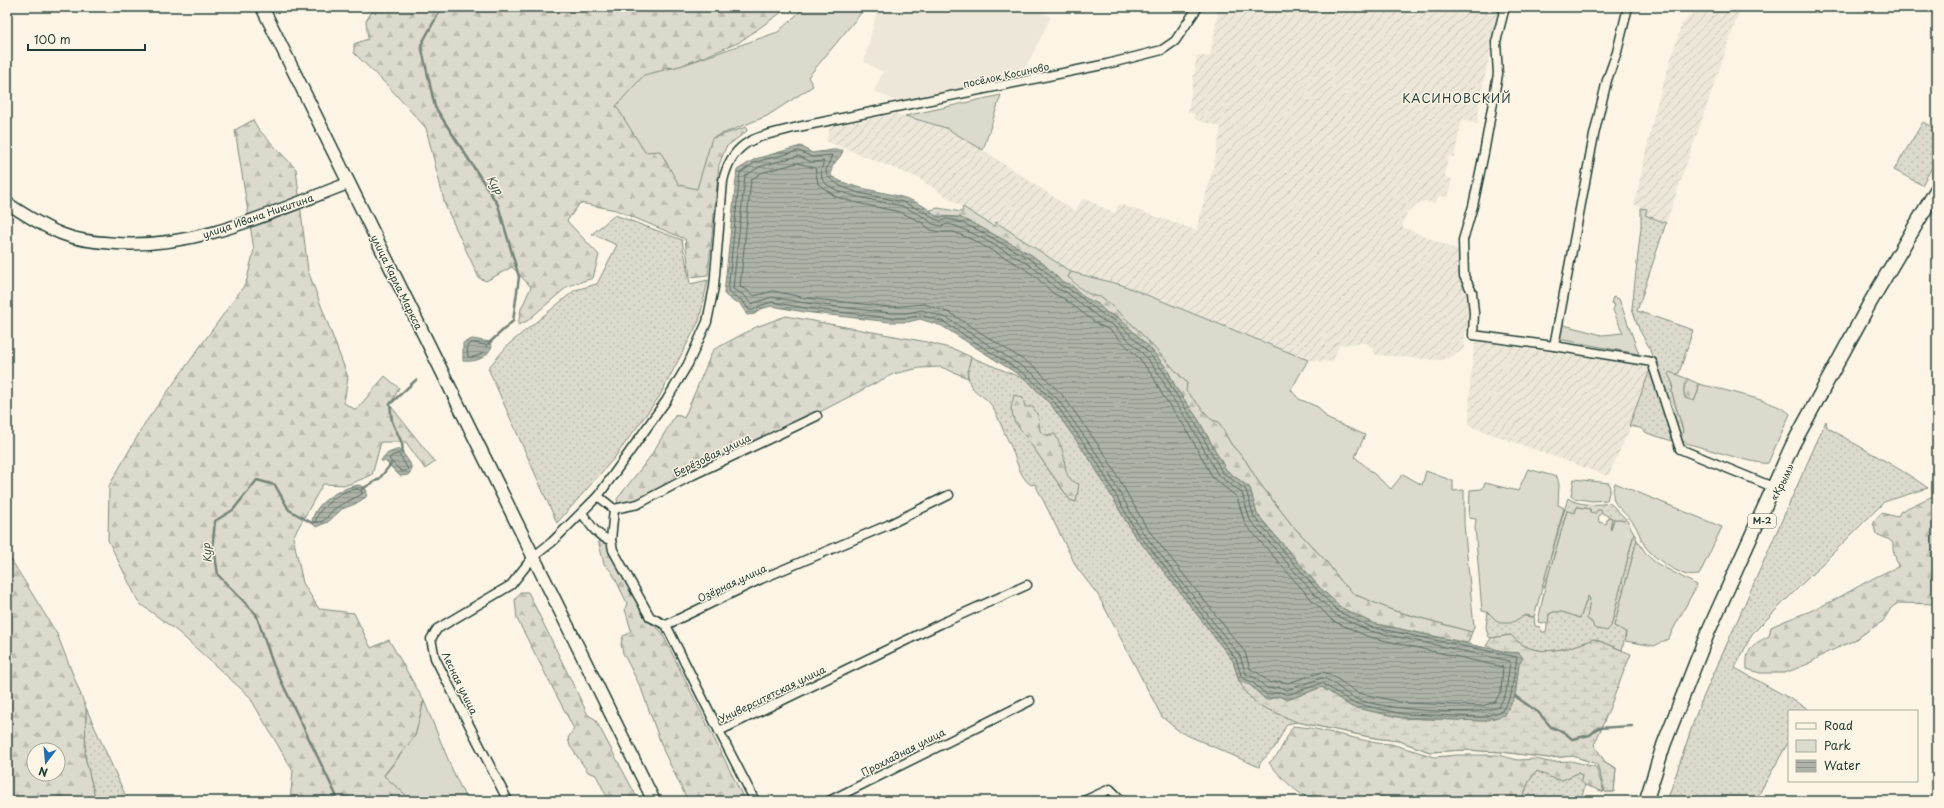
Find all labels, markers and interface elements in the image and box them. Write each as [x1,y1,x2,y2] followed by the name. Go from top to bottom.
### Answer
[28,26,145,52] scale bar
[34,30,71,48] text: 100 m
[961,58,1051,91] street label: посёлок Косиново
[1402,89,1512,107] district label: КАСИНОВСКИЙ
[483,172,508,198] water label: Кур
[200,189,316,242] street label: улица Ивана Никитина
[368,232,427,333] street label: улица Карла Маркса
[671,429,754,480] street label: Берёзовая улица
[1766,461,1797,503] street label: «Крым»
[1748,514,1776,528] road number: М-2
[197,542,216,564] water label: Кур
[695,560,769,605] street label: Озёрная улица
[439,649,482,717] street label: Лесная улица
[716,661,828,726] street label: Университетская улица
[1788,710,1918,782] legend
[1824,716,1853,734] text: Road
[858,724,948,779] street label: Прохладная улица
[1824,736,1851,754] text: Park
[26,742,66,782] north arrow
[1824,756,1861,774] text: Water
[36,763,50,781] text: N

